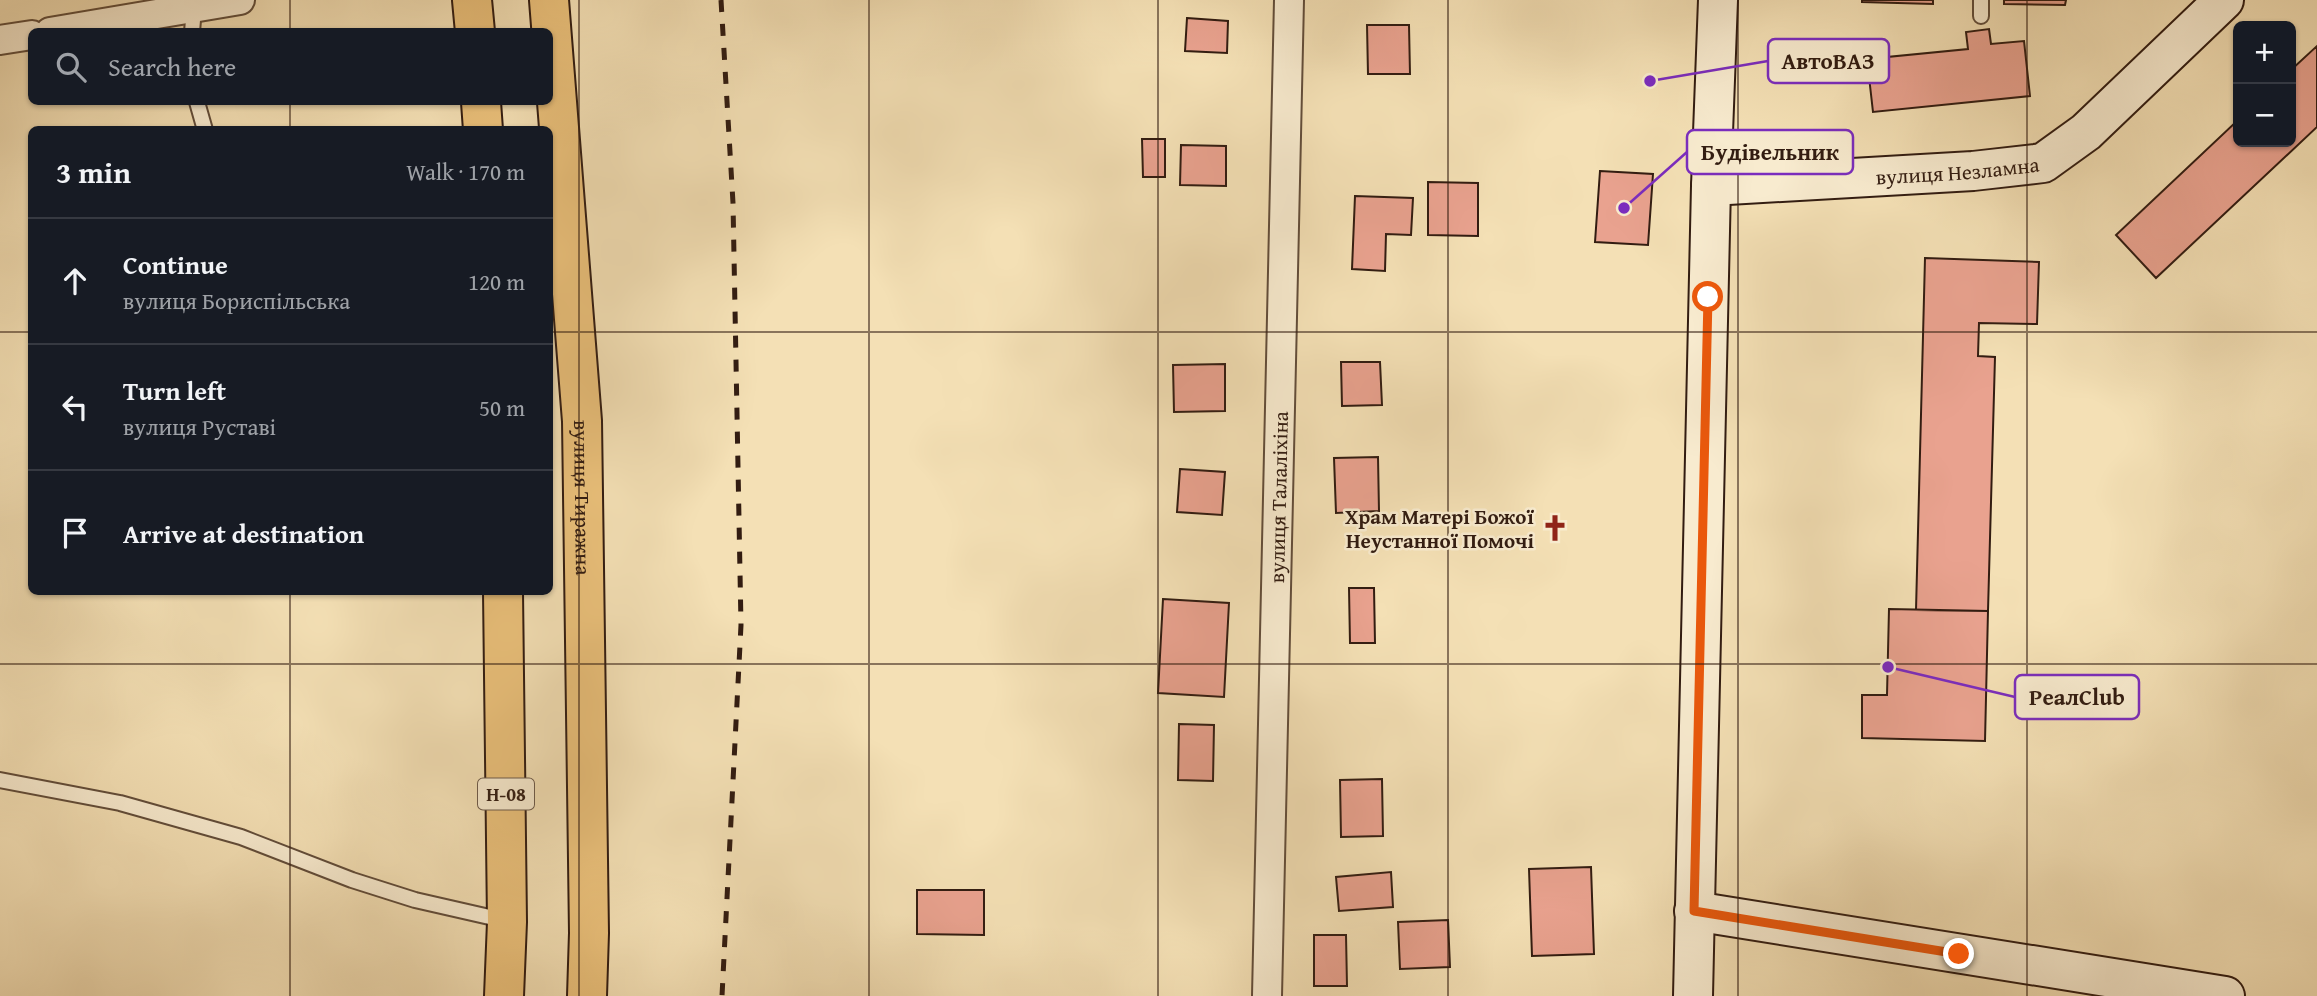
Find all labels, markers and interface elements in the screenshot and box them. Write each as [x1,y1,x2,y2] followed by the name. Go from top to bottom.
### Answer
[2233,21,2296,147] map controls
[2233,21,2296,84] button: +
[28,28,553,105] search box
[1768,39,1889,83] callout: АвтоВАЗ
[1781,44,1875,77] text: АвтоВАЗ
[108,47,236,86] text: Search here
[52,48,90,86] icon: search
[2233,84,2296,147] button: −
[1687,130,1853,174] callout: Будівельник
[1701,135,1840,168] text: Будівельник
[1875,148,2041,192] street label: вулиця Незламна
[56,150,131,194] text: 3 min
[406,155,525,188] text: Walk · 170 m
[123,245,228,284] text: Continue
[56,262,94,300] icon: ahead
[468,265,525,298] text: 120 m
[1692,281,1723,312] route start
[123,284,350,317] text: вулиця Бориспільська
[123,371,226,410] text: Turn left
[56,388,94,426] icon: left
[479,391,525,424] text: 50 m
[123,410,276,443] text: вулиця Руставі
[1261,411,1295,583] street label: вулиця Талаліхіна
[566,420,600,576] street label: вулиця Тиражна
[1345,501,1534,556] place label: Храм Матері Божої Неустанної Помочі
[1540,513,1570,543] church icon: Храм Матері Божої Неустанної Помочі
[56,514,94,552] icon: arrive
[123,514,364,553] text: Arrive at destination
[2015,675,2139,719] callout: РеалClub
[2029,680,2125,713] text: РеалClub
[478,778,534,810] road number: Н-08
[1943,938,1974,969] route end

